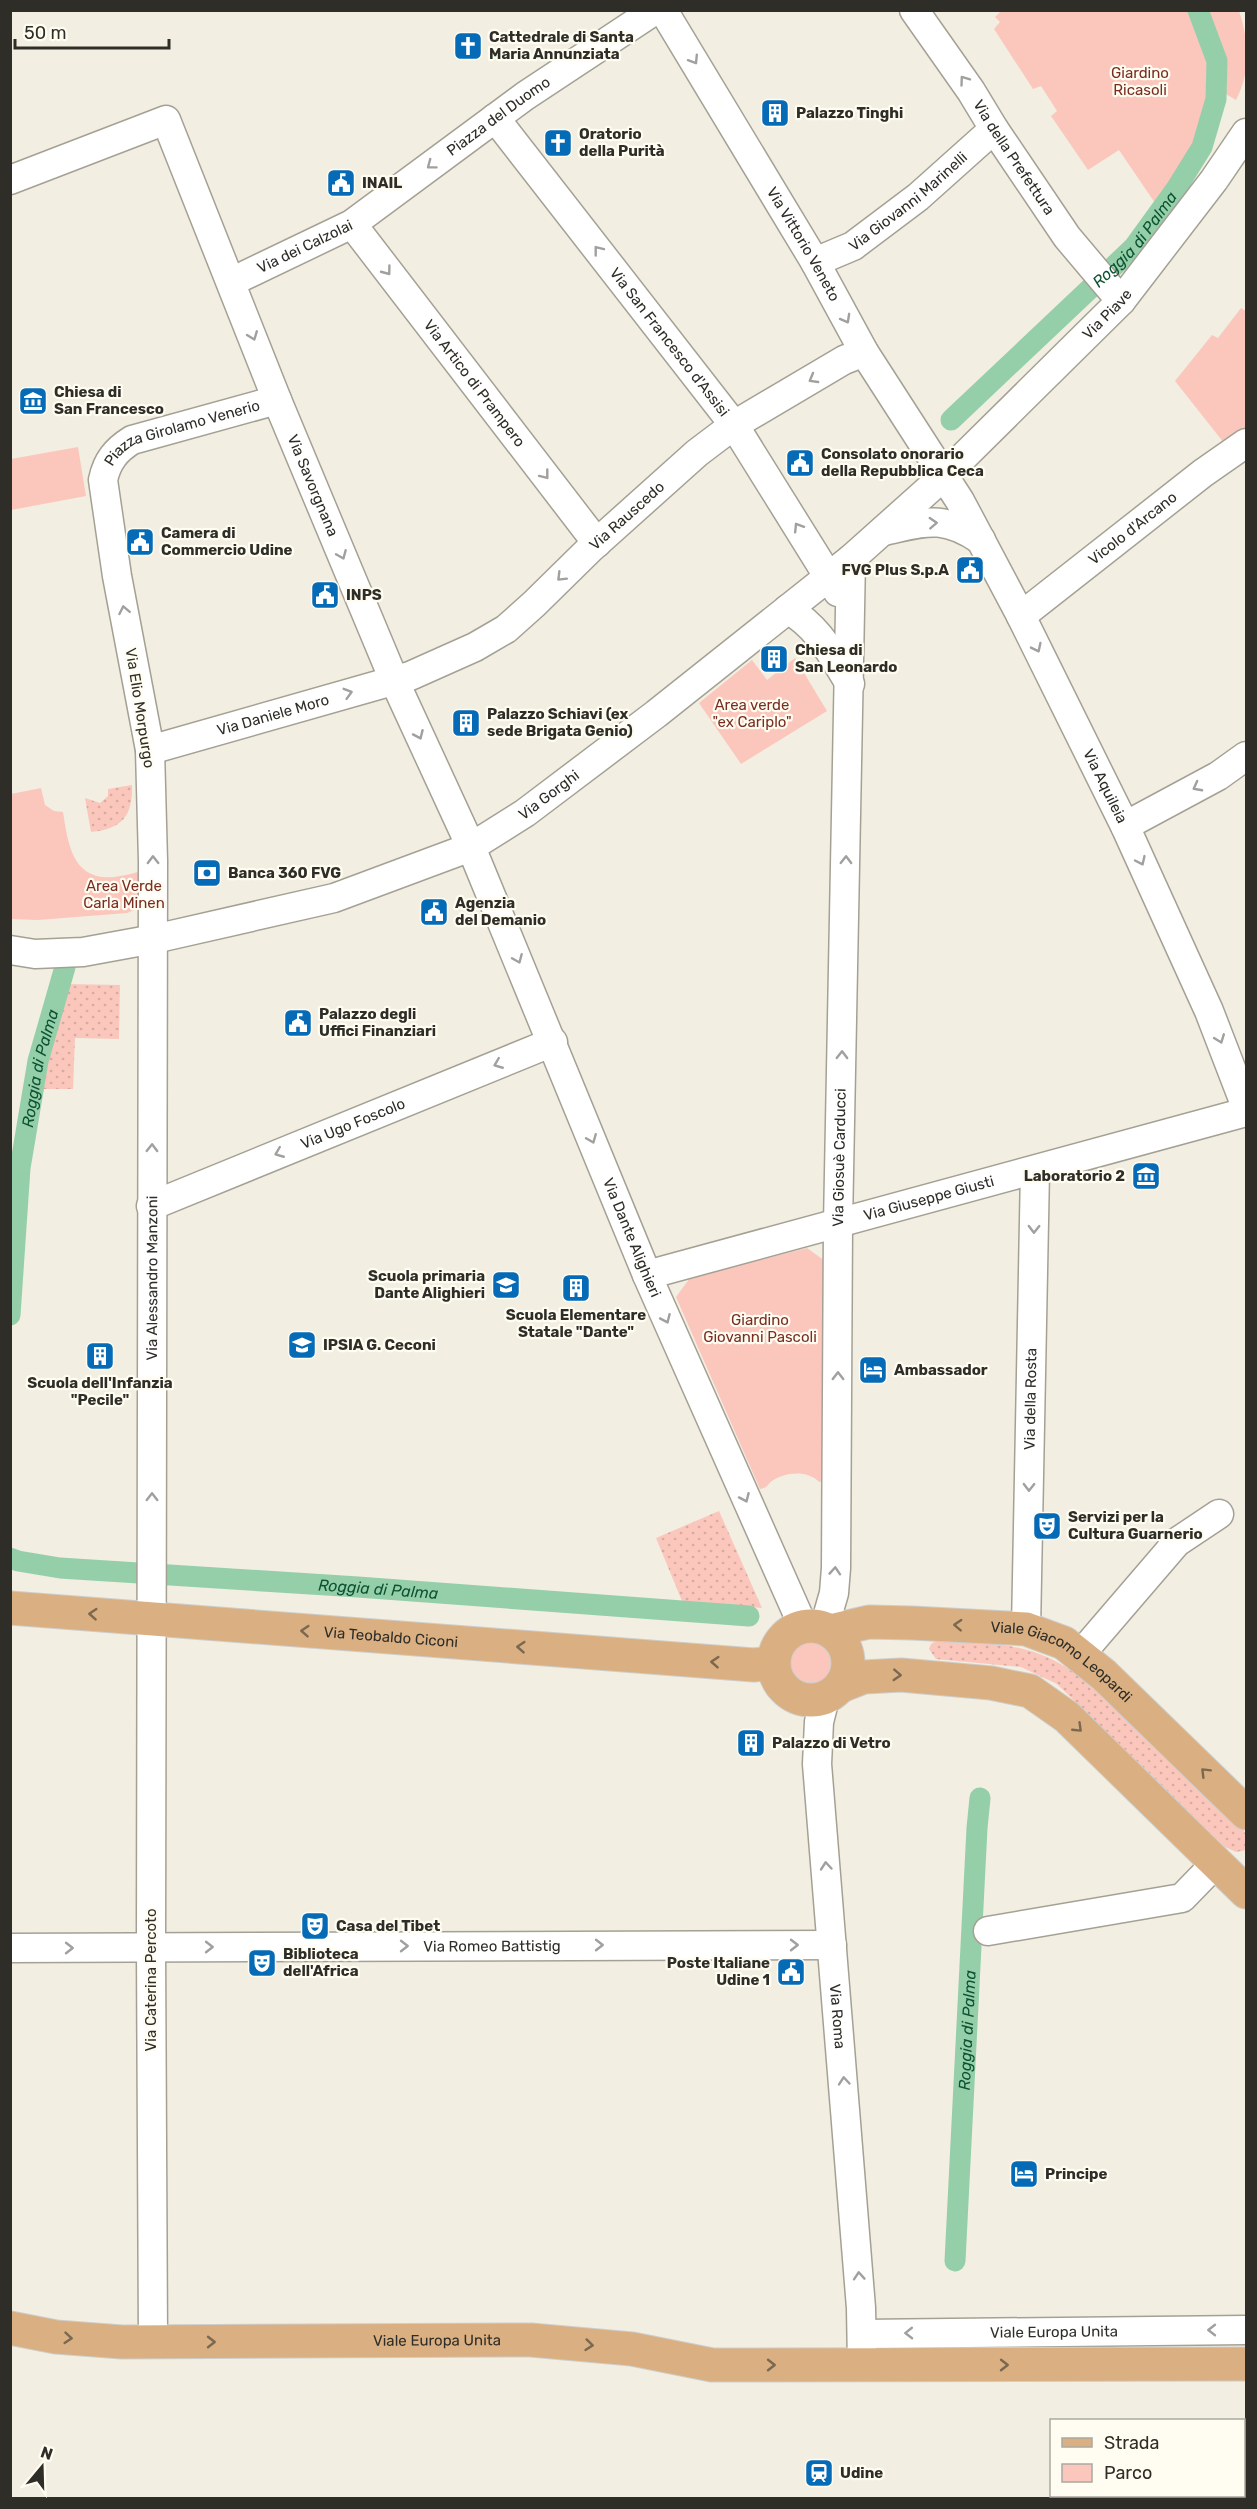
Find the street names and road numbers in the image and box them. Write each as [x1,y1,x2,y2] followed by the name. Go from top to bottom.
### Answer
[443,73,554,160] street label: Piazza del Duomo
[969,96,1058,218] street label: Via della Prefettura
[845,148,971,255] street label: Via Giovanni Marinelli
[763,184,844,304] street label: Via Vittorio Veneto
[254,216,356,277] street label: Via dei Calzolai
[606,264,733,420] street label: Via San Francesco d'Assisi
[1079,286,1136,343] street label: Via Piave
[420,316,529,451] street label: Via Artico di Prampero
[100,396,262,469] street label: Piazza Girolamo Venerio
[283,432,342,539] street label: Via Savorgnana
[586,478,668,554] street label: Via Rauscedo
[1085,488,1180,569] street label: Vicolo d'Arcano
[122,647,158,769] street label: Via Elio Morpurgo
[215,690,331,739] street label: Via Daniele Moro
[1079,746,1131,826] street label: Via Aquileia
[515,766,583,824] street label: Via Gorghi
[829,1088,850,1227] street label: Via Giosuè Carducci
[298,1094,408,1153] street label: Via Ugo Foscolo
[862,1172,996,1225] street label: Via Giuseppe Giusti
[599,1175,665,1300] street label: Via Dante Alighieri
[143,1196,161,1360] street label: Via Alessandro Manzoni
[1021,1348,1041,1450] street label: Via della Rosta
[990,1618,1136,1706] street label: Viale Giacomo Leopardi
[323,1623,459,1651] street label: Via Teobaldo Ciconi
[142,1909,160,2051] street label: Via Caterina Percoto
[423,1937,561,1955] street label: Via Romeo Battistig
[826,1983,849,2050] street label: Via Roma
[990,2322,1118,2342] street label: Viale Europa Unita
[373,2331,501,2350] street label: Viale Europa Unita

